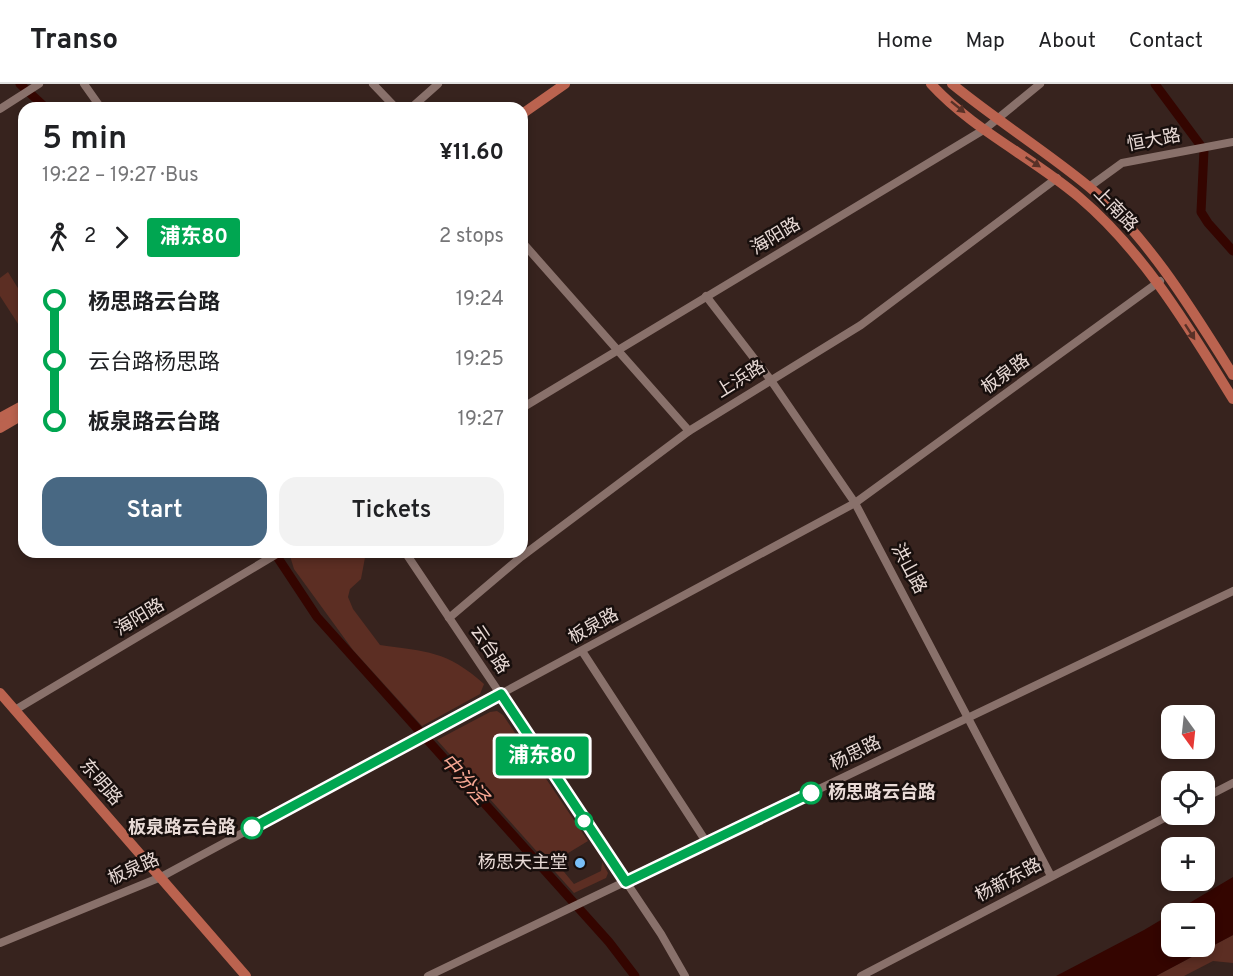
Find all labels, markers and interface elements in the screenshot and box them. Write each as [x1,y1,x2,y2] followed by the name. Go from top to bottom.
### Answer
[30,23,118,59] text: Transo
[877,28,933,55] text: Home
[966,28,1005,55] text: Map
[1038,28,1096,55] text: About
[1129,28,1203,55] text: Contact
[950,100,965,113] one-way arrow
[42,119,127,161] text: 5 min
[1125,125,1183,157] street label: 恒大路
[440,140,504,167] text: ¥11.60
[1025,156,1041,167] one-way arrow
[42,163,199,189] text: 19:22 – 19:27 · Bus
[1088,183,1142,237] street label: 上南路
[747,213,805,261] street label: 海阳路
[42,221,75,254] icon: walk
[105,221,138,254] icon: forward
[84,224,96,250] text: 2
[159,224,228,251] text: 浦东80
[439,224,504,250] text: 2 stops
[456,287,504,313] text: 19:24
[88,290,220,317] text: 杨思路云台路
[1184,324,1195,340] one-way arrow
[455,347,504,373] text: 19:25
[88,350,220,377] text: 云台路杨思路
[977,350,1035,400] street label: 板泉路
[712,356,770,404] street label: 上浜路
[458,407,504,433] text: 19:27
[88,410,220,437] text: 板泉路云台路
[42,477,267,546] button: Start
[279,477,504,546] button: Tickets
[885,540,931,598] street label: 洪山路
[111,594,169,642] street label: 海阳路
[565,604,623,650] street label: 板泉路
[464,621,514,679] street label: 云台路
[1161,705,1215,759] north arrow
[1161,705,1215,957] map controls
[827,732,885,776] street label: 杨思路
[500,736,584,776] line badge: 浦东80
[508,743,576,770] text: 浦东80
[433,749,494,812] water label: 中汾泾
[74,755,126,811] street label: 东明路
[1161,771,1215,825] button: locate
[800,782,822,804] marker: 杨思路云台路
[828,782,936,805] place label: 杨思路云台路
[575,812,593,830] unlabelled marker
[128,817,236,840] place label: 板泉路云台路
[241,817,263,839] marker: 板泉路云台路
[1161,837,1215,891] button: +
[105,849,163,891] street label: 板泉路
[478,852,568,875] place label: 杨思天主堂
[972,854,1046,908] street label: 杨新东路
[573,856,587,870] marker: 杨思天主堂
[1161,903,1215,957] button: −

